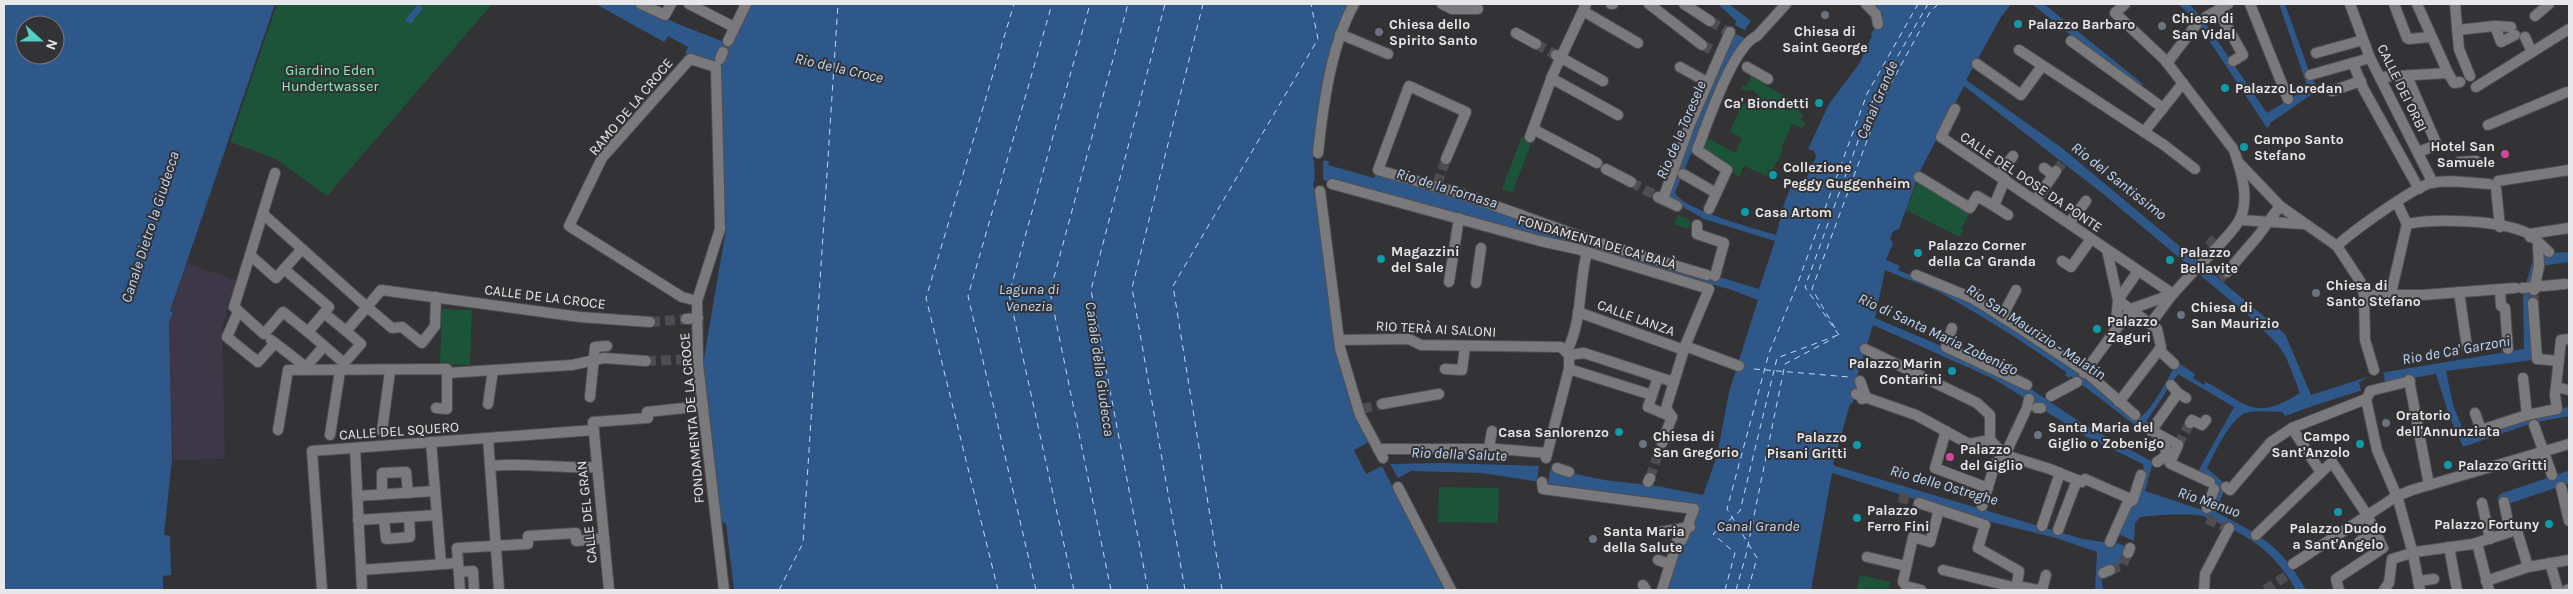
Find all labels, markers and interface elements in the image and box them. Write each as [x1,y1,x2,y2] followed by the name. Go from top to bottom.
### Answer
[1819,9,1831,21] marker: Chiesa di Saint George
[2172,10,2235,43] place label: Chiesa di San Vidal
[15,15,65,65] north arrow
[1389,16,1477,49] place label: Chiesa dello Spirito Santo
[2028,16,2135,33] place label: Palazzo Barbaro
[2012,18,2024,30] marker: Palazzo Barbaro
[2156,20,2168,32] marker: Chiesa di San Vidal
[1782,23,1868,56] place label: Chiesa di Saint George
[1373,26,1385,38] marker: Chiesa dello Spirito Santo
[42,37,61,52] text: N
[2373,41,2431,135] street label: CALLE DEI ORBI
[793,49,885,87] water label: Rio de la Croce
[585,55,677,159] street label: RAMO DE LA CROCE
[1852,58,1902,142] water label: Canal Grande
[282,62,379,95] park label: Giardino Eden Hundertwasser
[1652,78,1710,182] water label: Rio de le Toresele
[2235,80,2342,97] place label: Palazzo Loredan
[2219,82,2231,94] marker: Palazzo Loredan
[1724,95,1809,112] place label: Ca' Biondetti
[1813,97,1825,109] marker: Ca' Biondetti
[1957,128,2105,236] street label: CALLE DEL DOSE DA PONTE
[2254,131,2344,164] place label: Campo Santo Stefano
[2068,138,2171,224] water label: Rio del Santissimo
[2431,138,2495,171] place label: Hotel San Samuele
[2238,141,2250,153] marker: Campo Santo Stefano
[2499,148,2511,160] marker: Hotel San Samuele
[117,149,183,305] water label: Canale Dietro la Giudecca
[1783,159,1910,192] place label: Collezione Peggy Guggenheim
[1394,164,1500,212] water label: Rio de la Fornasa
[1767,169,1779,181] marker: Collezione Peggy Guggenheim
[1755,204,1832,221] place label: Casa Artom
[1739,206,1751,218] marker: Casa Artom
[1516,210,1678,273] street label: FONDAMENTA DE CA' BALÀ
[1928,237,2036,270] place label: Palazzo Corner della Ca' Granda
[1391,243,1460,276] place label: Magazzini del Sale
[2180,244,2238,277] place label: Palazzo Bellavite
[1912,247,1924,259] marker: Palazzo Corner della Ca' Granda
[1375,253,1387,265] marker: Magazzini del Sale
[2164,254,2176,266] marker: Palazzo Bellavite
[2326,277,2421,310] place label: Chiesa di Santo Stefano
[999,280,1059,315] water label: Laguna di Venezia
[1963,280,2109,384] water label: Rio San Maurizio - Malatin
[483,281,607,313] street label: CALLE DE LA CROCE
[2310,287,2322,299] marker: Chiesa di Santo Stefano
[1855,289,2021,379] water label: Rio di Santa Maria Zobenigo
[1595,296,1677,340] street label: CALLE LANZA
[2191,299,2279,332] place label: Chiesa di San Maurizio
[1082,300,1118,438] water label: Canale della Giudecca
[2175,309,2187,321] marker: Chiesa di San Maurizio
[2107,313,2158,346] place label: Palazzo Zaguri
[1375,316,1497,341] street label: RIO TERÀ AI SALONI
[2091,323,2103,335] marker: Palazzo Zaguri
[676,332,708,504] street label: FONDAMENTA DE LA CROCE
[2401,332,2511,368] water label: Rio de Ca' Garzoni
[1849,355,1942,388] place label: Palazzo Marin Contarini
[1946,365,1958,377] marker: Palazzo Marin Contarini
[2396,407,2500,440] place label: Oratorio dell'Annunziata
[2380,417,2392,429] marker: Oratorio dell'Annunziata
[339,418,459,444] street label: CALLE DEL SQUERO
[2048,419,2164,452] place label: Santa Maria del Giglio o Zobenigo
[1498,424,1609,441] place label: Casa Sanlorenzo
[1613,426,1625,438] marker: Casa Sanlorenzo
[1653,428,1739,461] place label: Chiesa di San Gregorio
[2272,428,2350,461] place label: Campo Sant'Anzolo
[1767,429,1847,462] place label: Palazzo Pisani Gritti
[2032,429,2044,441] marker: Santa Maria del Giglio o Zobenigo
[1637,438,1649,450] marker: Chiesa di San Gregorio
[2354,438,2366,450] marker: Campo Sant'Anzolo
[1851,439,1863,451] marker: Palazzo Pisani Gritti
[1960,441,2023,474] place label: Palazzo del Giglio
[1411,443,1507,465] water label: Rio della Salute
[1944,451,1956,463] marker: Palazzo del Giglio
[2458,457,2547,474] place label: Palazzo Gritti
[2442,459,2454,471] marker: Palazzo Gritti
[573,460,601,564] street label: CALLE DEL GRAN
[1888,461,2000,509] water label: Rio delle Ostreghe
[2175,483,2243,521] water label: Rio Menuo
[1867,502,1930,535] place label: Palazzo Ferro Fini
[2332,506,2344,518] marker: Palazzo Duodo a Sant'Angelo
[1851,512,1863,524] marker: Palazzo Ferro Fini
[2434,516,2539,533] place label: Palazzo Fortuny
[1716,517,1800,535] water label: Canal Grande
[2543,518,2555,530] marker: Palazzo Fortuny
[2290,520,2387,553] place label: Palazzo Duodo a Sant'Angelo
[1603,523,1685,556] place label: Santa Maria della Salute
[1587,533,1599,545] marker: Santa Maria della Salute

